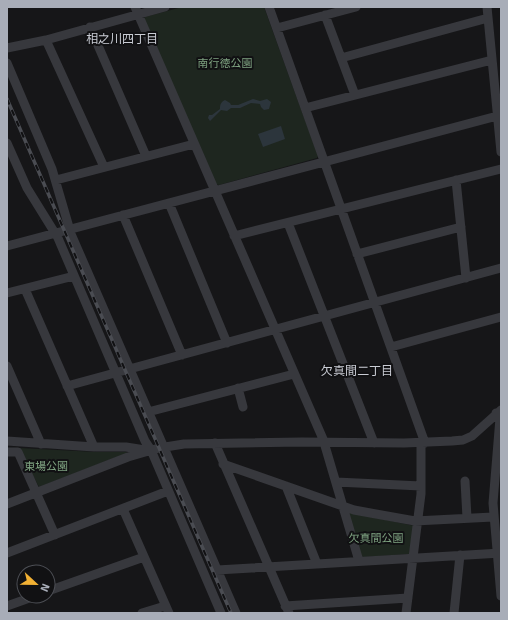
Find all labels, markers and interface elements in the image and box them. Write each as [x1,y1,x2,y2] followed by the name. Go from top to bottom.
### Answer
[86,32,158,47] district label: 相之川四丁目
[198,57,253,70] park label: 南行徳公園
[321,364,393,379] district label: 欠真間二丁目
[24,460,68,473] park label: 東場公園
[349,532,404,545] park label: 欠真間公園
[16,564,56,604] north arrow
[37,582,52,594] text: N

